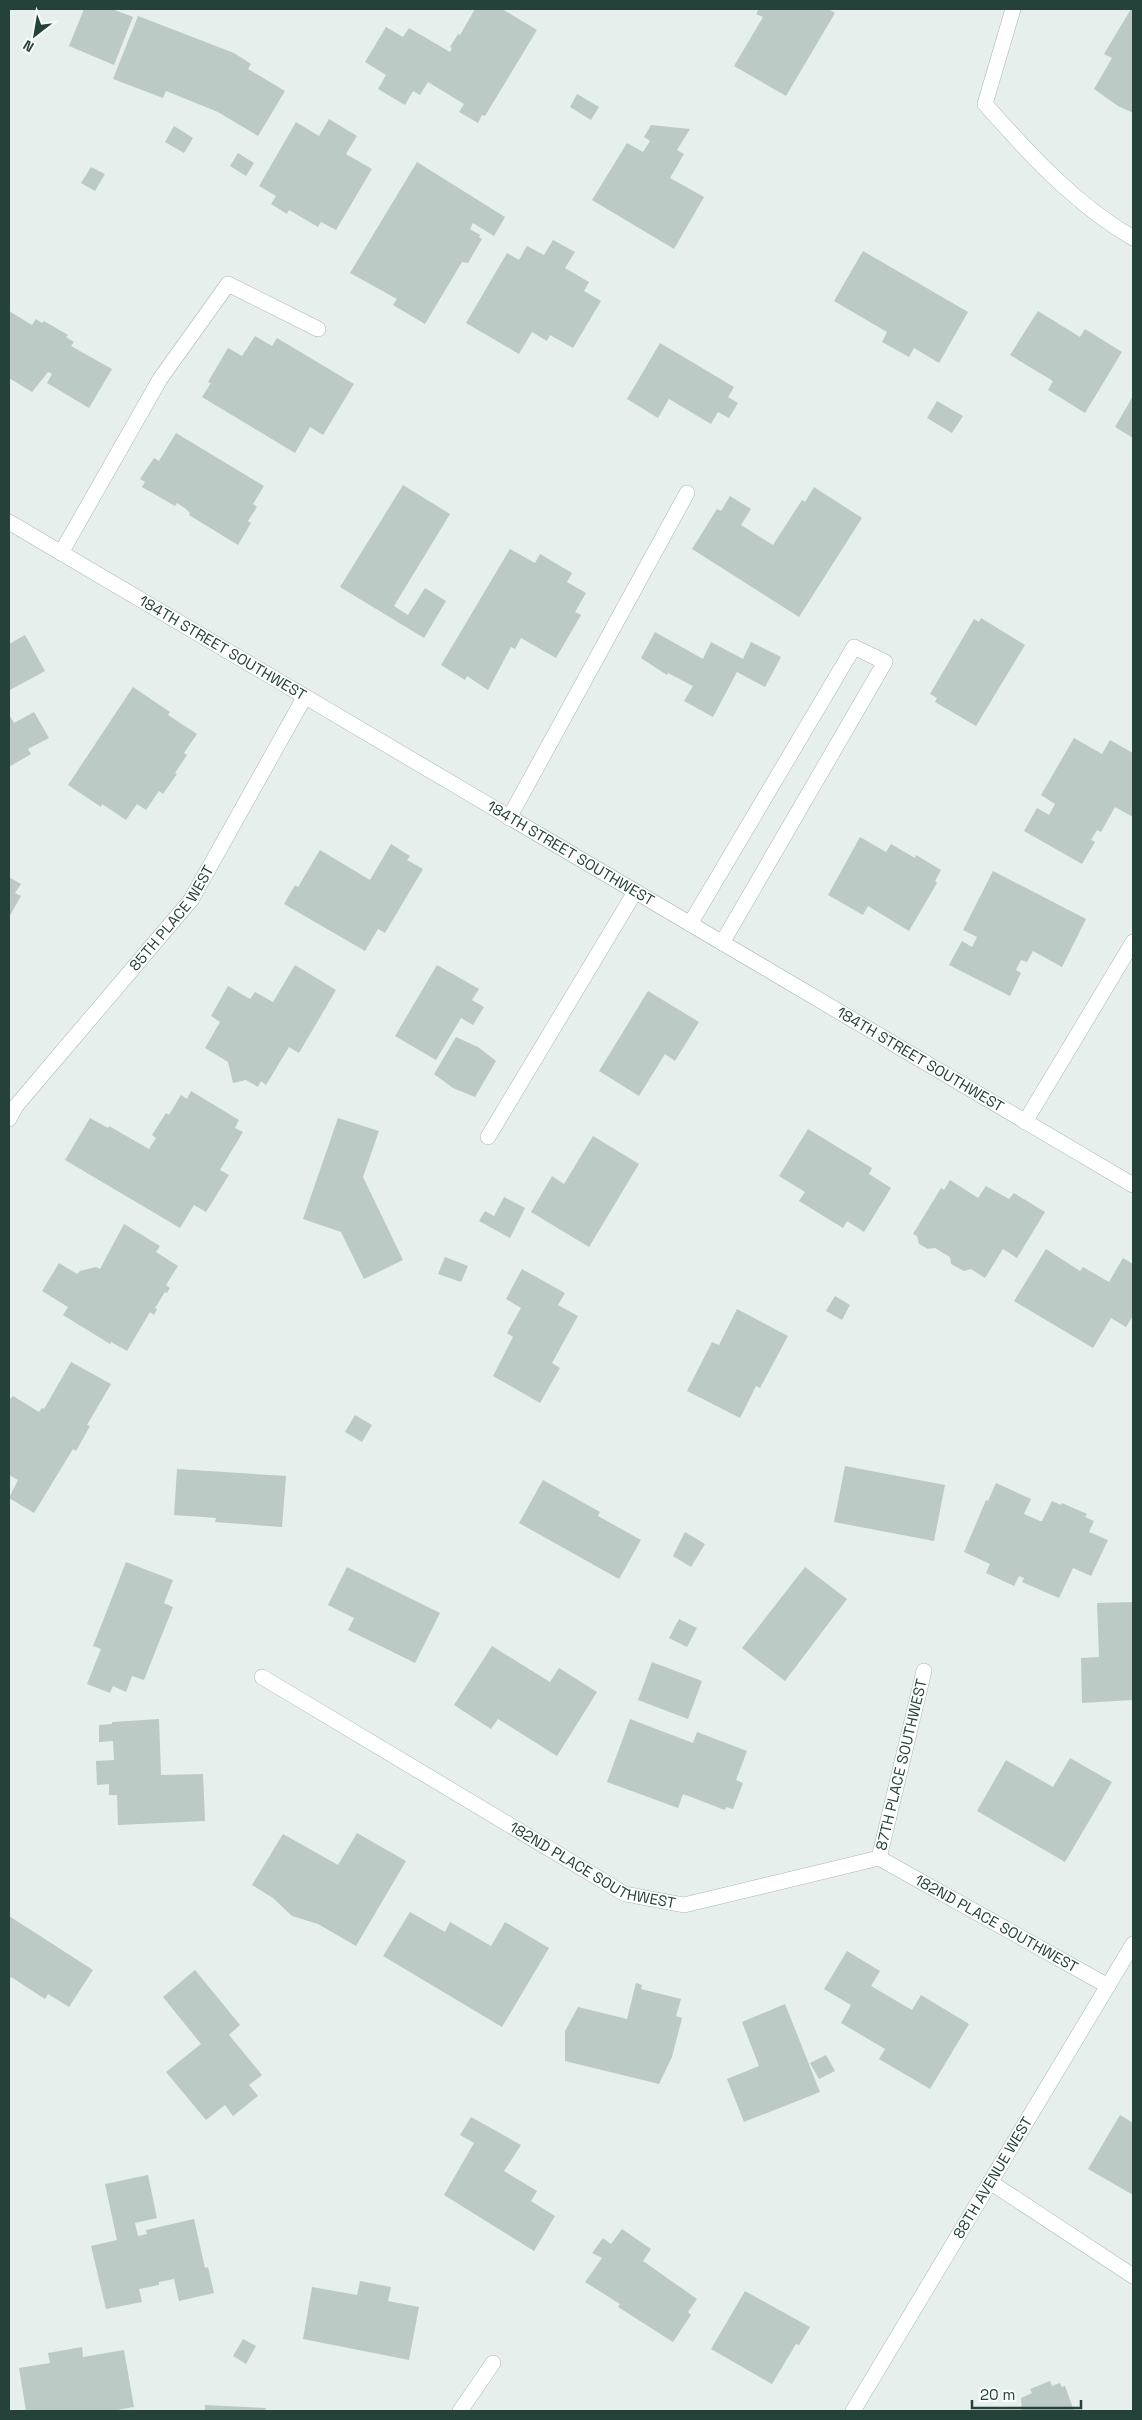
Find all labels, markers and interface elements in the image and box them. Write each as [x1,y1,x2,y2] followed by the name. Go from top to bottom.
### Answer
[10,10,60,60] north arrow
[20,36,37,56] text: N
[136,591,310,704] street label: 184TH STREET SOUTHWEST
[484,796,658,910] street label: 184TH STREET SOUTHWEST
[125,862,218,975] street label: 85TH PLACE WEST
[833,1002,1008,1116] street label: 184TH STREET SOUTHWEST
[871,1677,931,1852] street label: 87TH PLACE SOUTHWEST
[506,1817,677,1912] street label: 182ND PLACE SOUTHWEST
[912,1870,1082,1976] street label: 182ND PLACE SOUTHWEST
[949,2113,1036,2242] street label: 88TH AVENUE WEST
[972,2378,1081,2410] scale bar
[980,2385,1015,2404] text: 20 m

